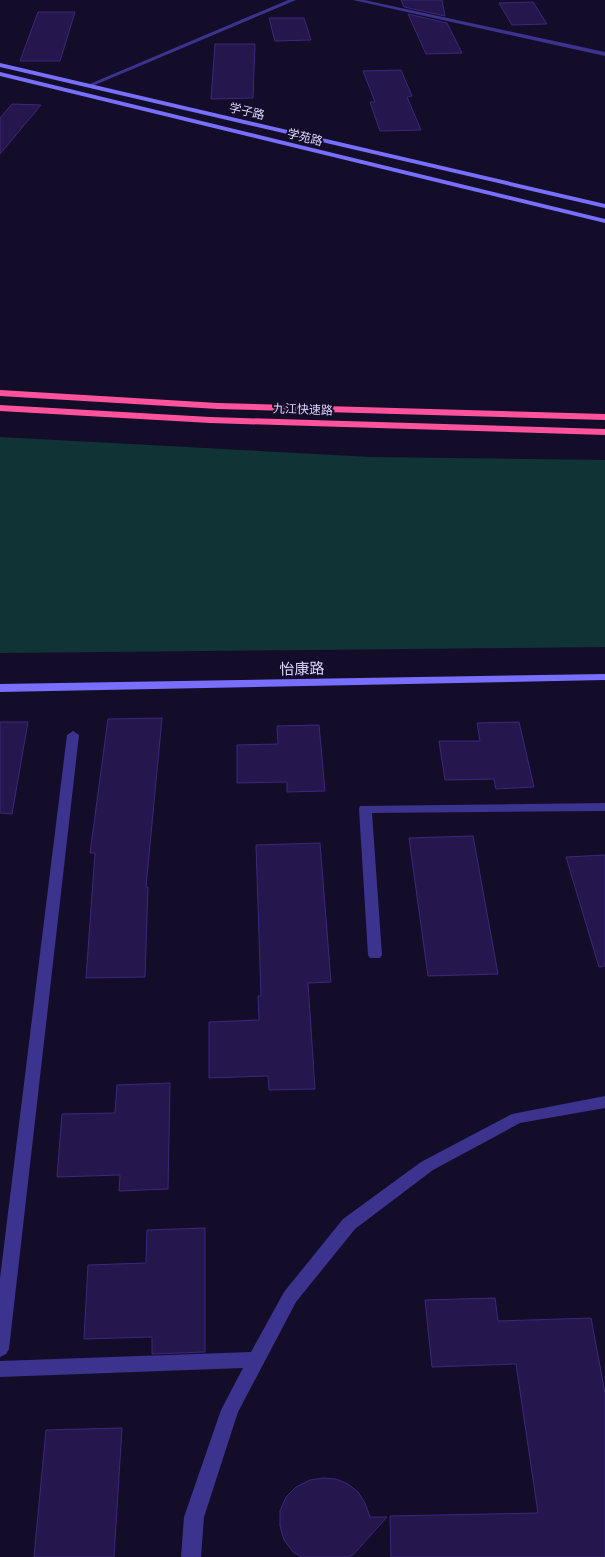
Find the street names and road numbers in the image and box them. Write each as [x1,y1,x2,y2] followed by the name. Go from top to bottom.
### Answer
[228,100,266,122] street label: 学子路
[286,125,324,149] street label: 学苑路
[273,400,333,418] street label: 九江快速路
[279,659,325,677] street label: 怡康路

